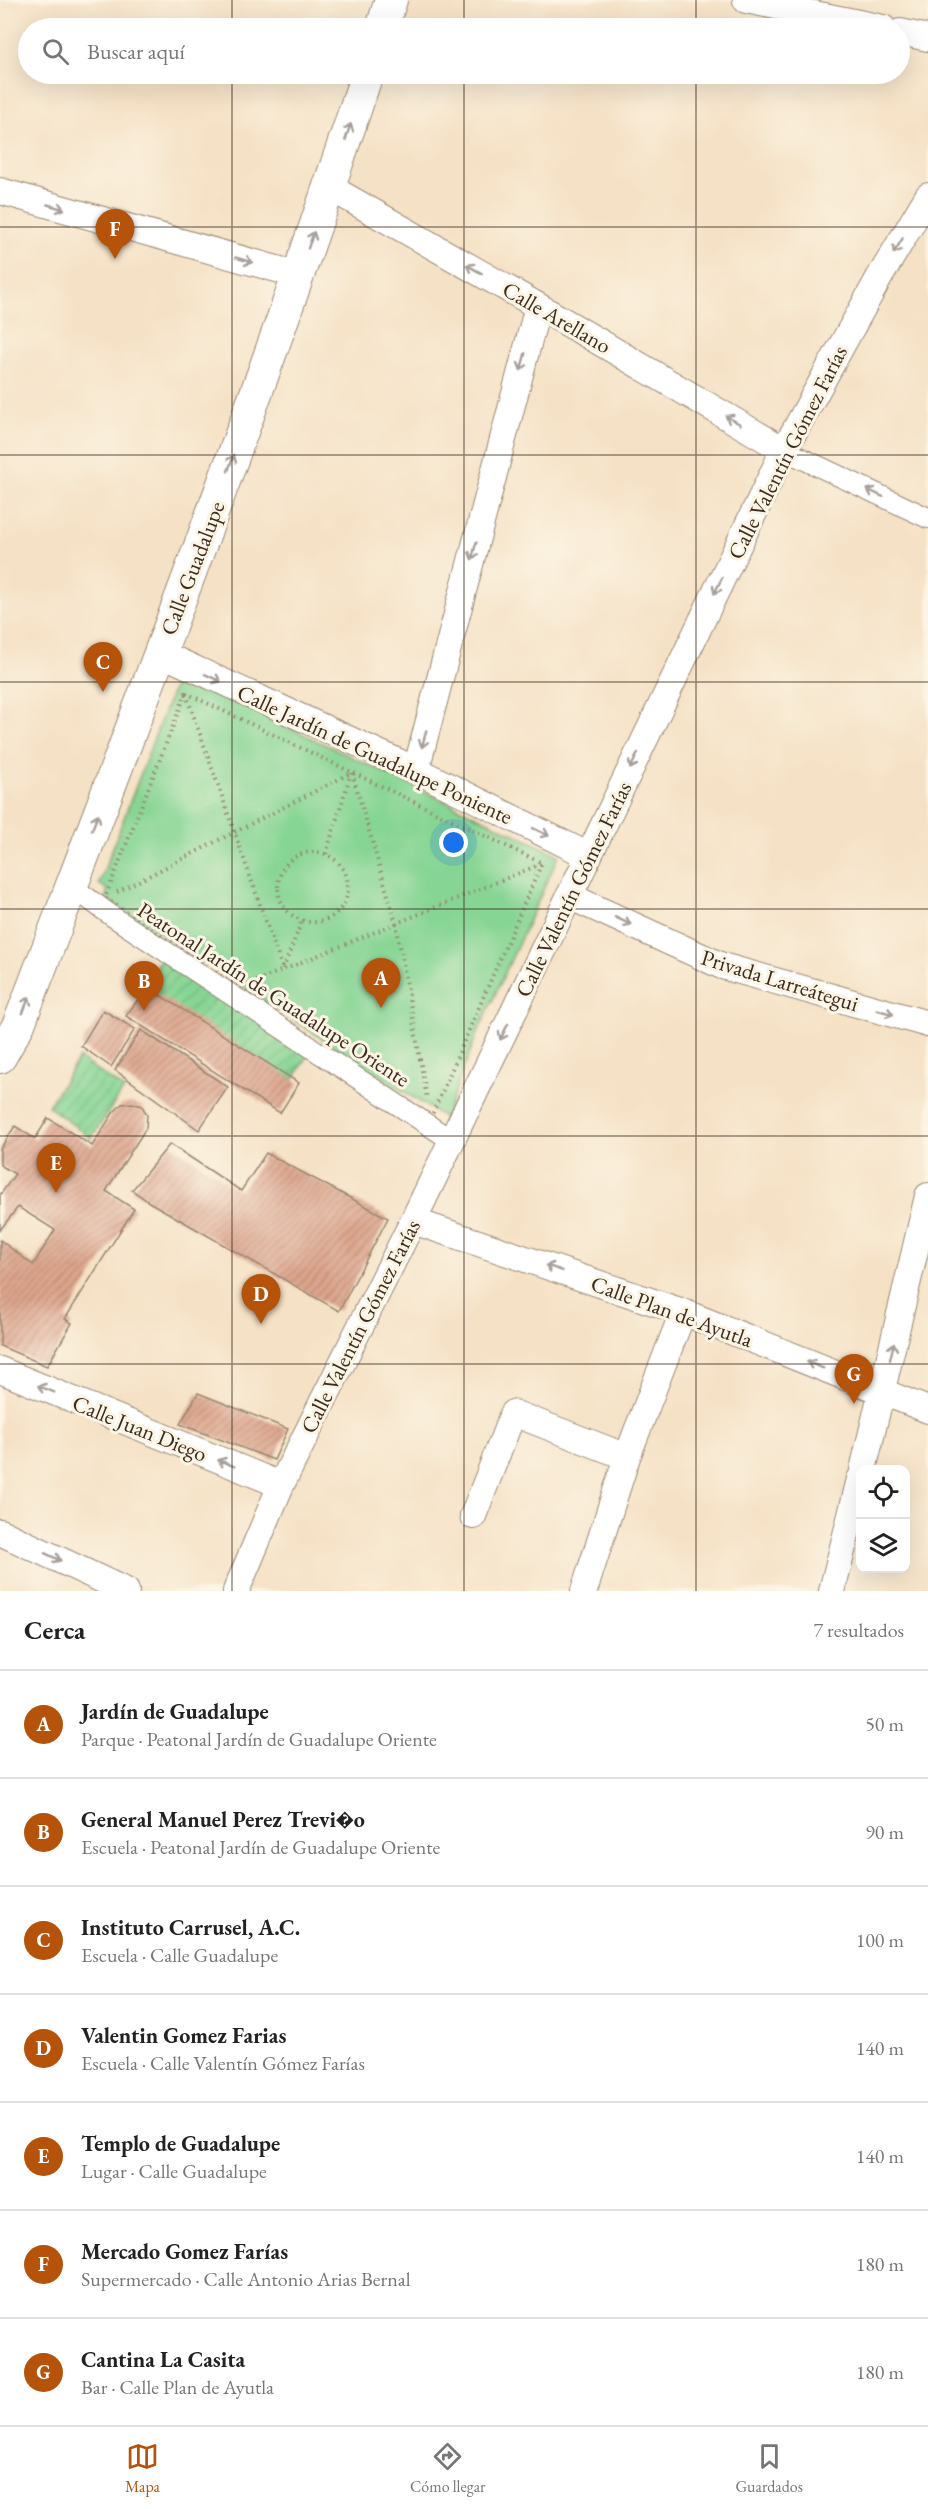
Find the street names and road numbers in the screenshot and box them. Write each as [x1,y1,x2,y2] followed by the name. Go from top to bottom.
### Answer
[497,275,616,360] street label: Calle Arellano
[721,340,854,564] street label: Calle Valentín Gómez Farías
[154,497,231,639] street label: Calle Guadalupe
[233,678,517,831] street label: Calle Jardín de Guadalupe Poniente
[509,777,638,1002] street label: Calle Valentín Gómez Farías
[132,895,416,1094] street label: Peatonal Jardín de Guadalupe Oriente
[698,943,862,1018] street label: Privada Larreátegui
[294,1214,427,1438] street label: Calle Valentín Gómez Farías
[587,1269,757,1354] street label: Calle Plan de Ayutla
[68,1388,212,1469] street label: Calle Juan Diego

